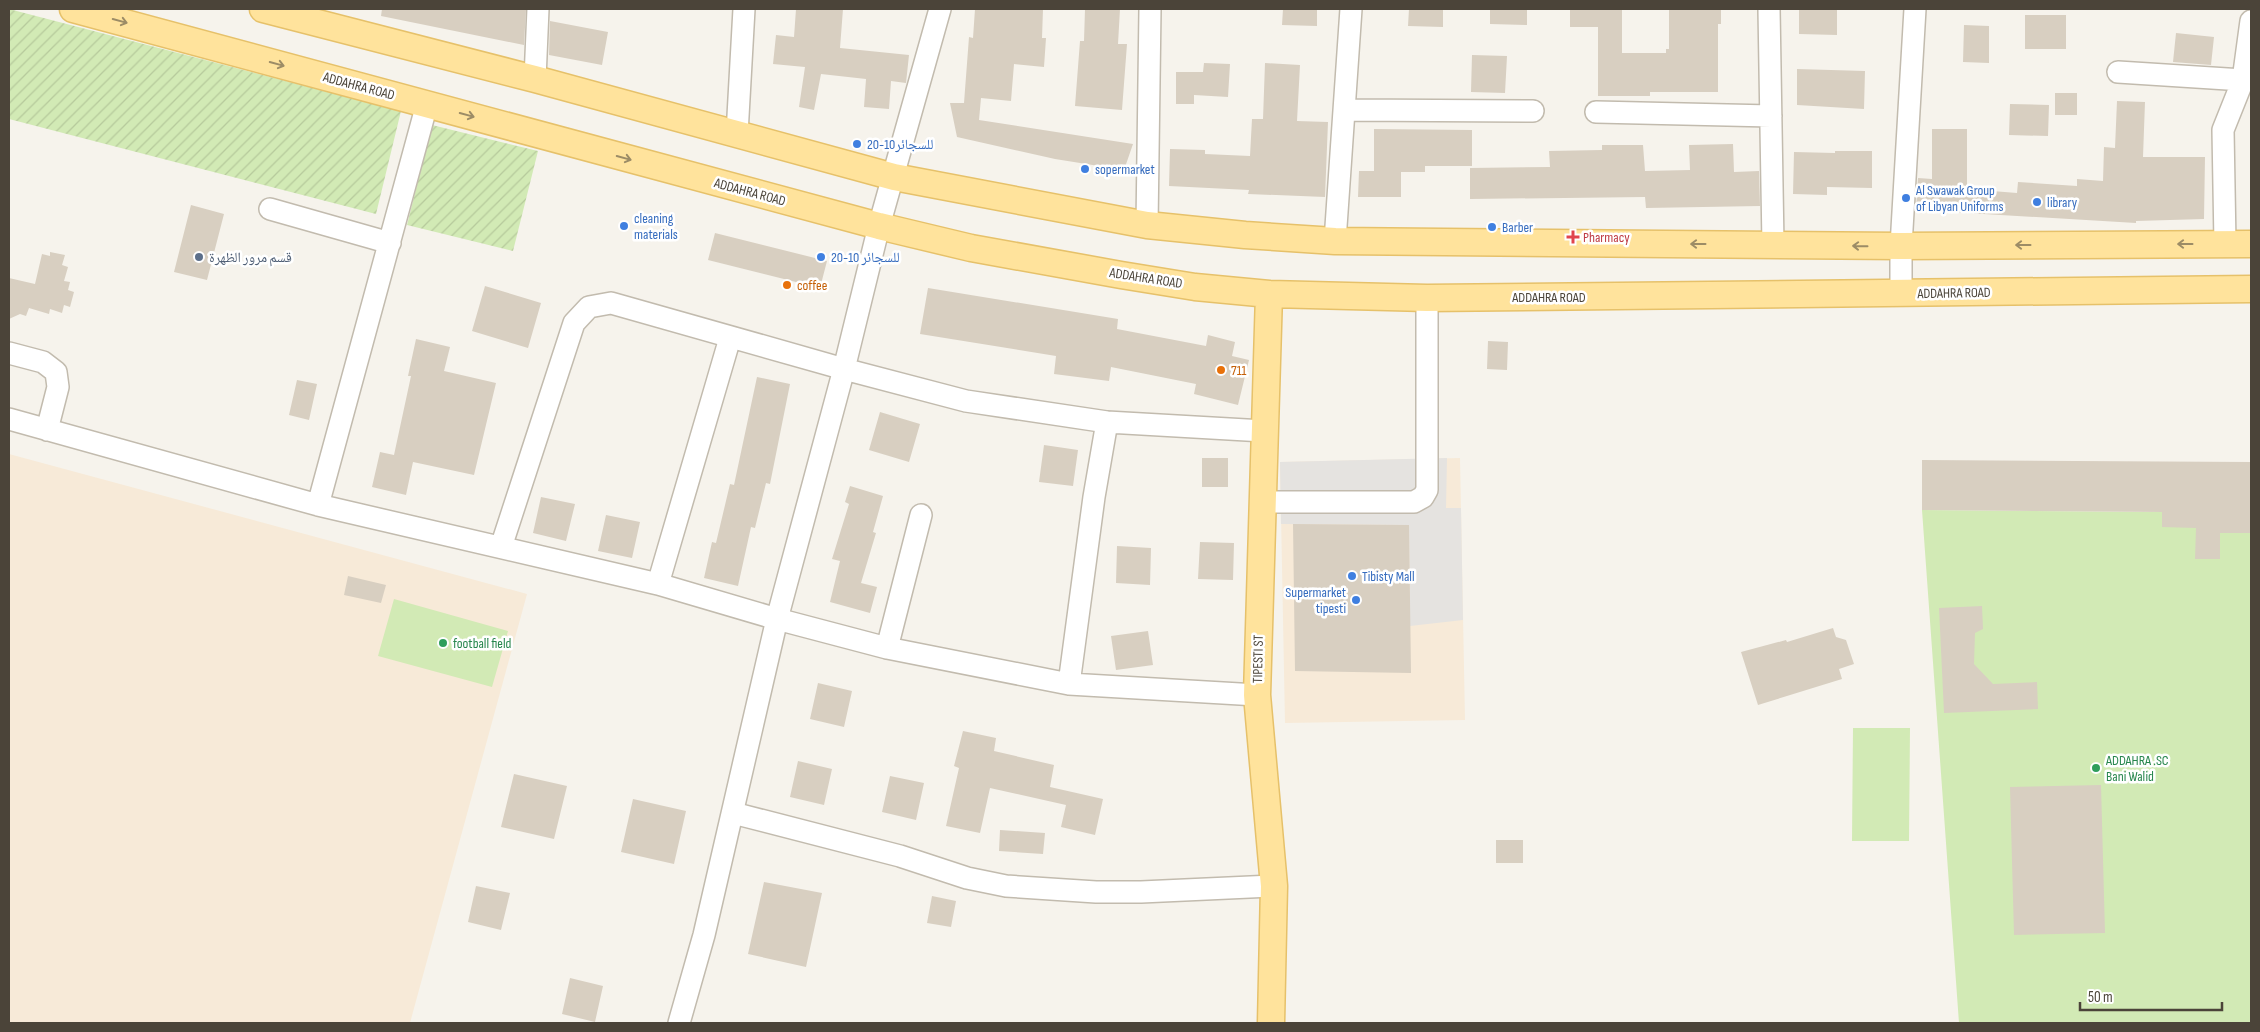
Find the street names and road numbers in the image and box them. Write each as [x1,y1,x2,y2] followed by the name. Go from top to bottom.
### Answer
[320,68,397,104] street label: ADDAHRA ROAD
[711,174,788,210] street label: ADDAHRA ROAD
[1107,264,1184,292] street label: ADDAHRA ROAD
[1916,284,1991,302] street label: ADDAHRA ROAD
[1511,289,1586,306] street label: ADDAHRA ROAD
[1249,634,1267,683] street label: TIPESTI ST

